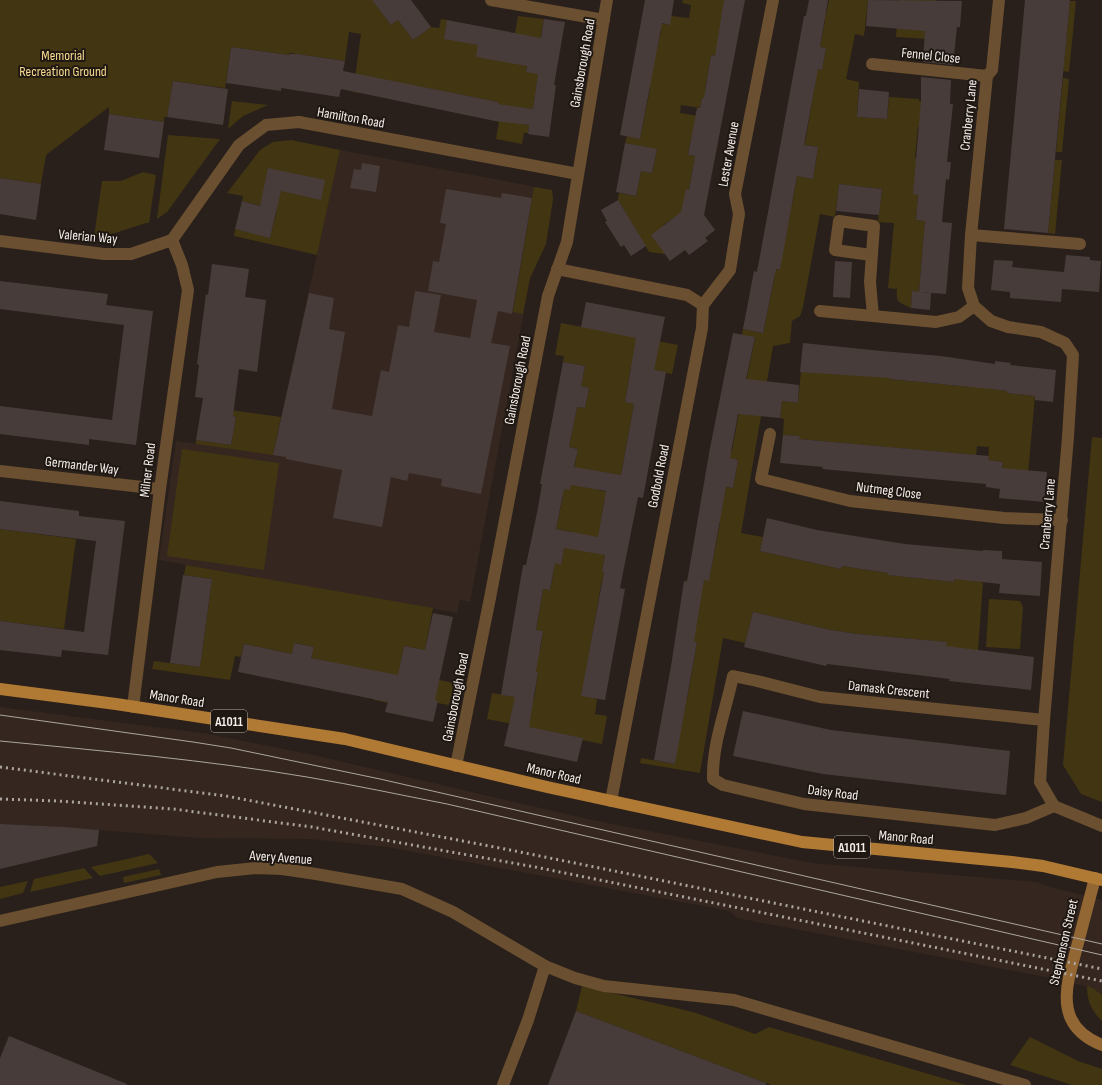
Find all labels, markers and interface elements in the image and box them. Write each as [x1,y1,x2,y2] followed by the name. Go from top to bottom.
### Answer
[566,17,599,109] street label: Gainsborough Road
[901,44,961,67] street label: Fennel Close
[19,47,107,80] park label: Memorial Recreation Ground
[956,79,981,151] street label: Cranberry Lane
[316,103,386,132] street label: Hamilton Road
[714,120,743,188] street label: Lester Avenue
[58,225,119,248] street label: Valerian Way
[501,334,534,426] street label: Gainsborough Road
[136,442,159,498] street label: Milner Road
[644,443,673,509] street label: Godbold Road
[44,453,120,479] street label: Germander Way
[855,478,923,503] street label: Nutmeg Close
[1036,478,1059,550] street label: Cranberry Lane
[439,651,472,743] street label: Gainsborough Road
[847,677,931,702] street label: Damask Crescent
[148,686,206,711] street label: Manor Road
[211,710,247,732] road number: A1011
[525,759,583,788] street label: Manor Road
[807,781,859,804] street label: Daisy Road
[878,827,934,848] street label: Manor Road
[834,836,870,858] road number: A1011
[248,847,313,868] street label: Avery Avenue
[1045,897,1082,987] street label: Stephenson Street

